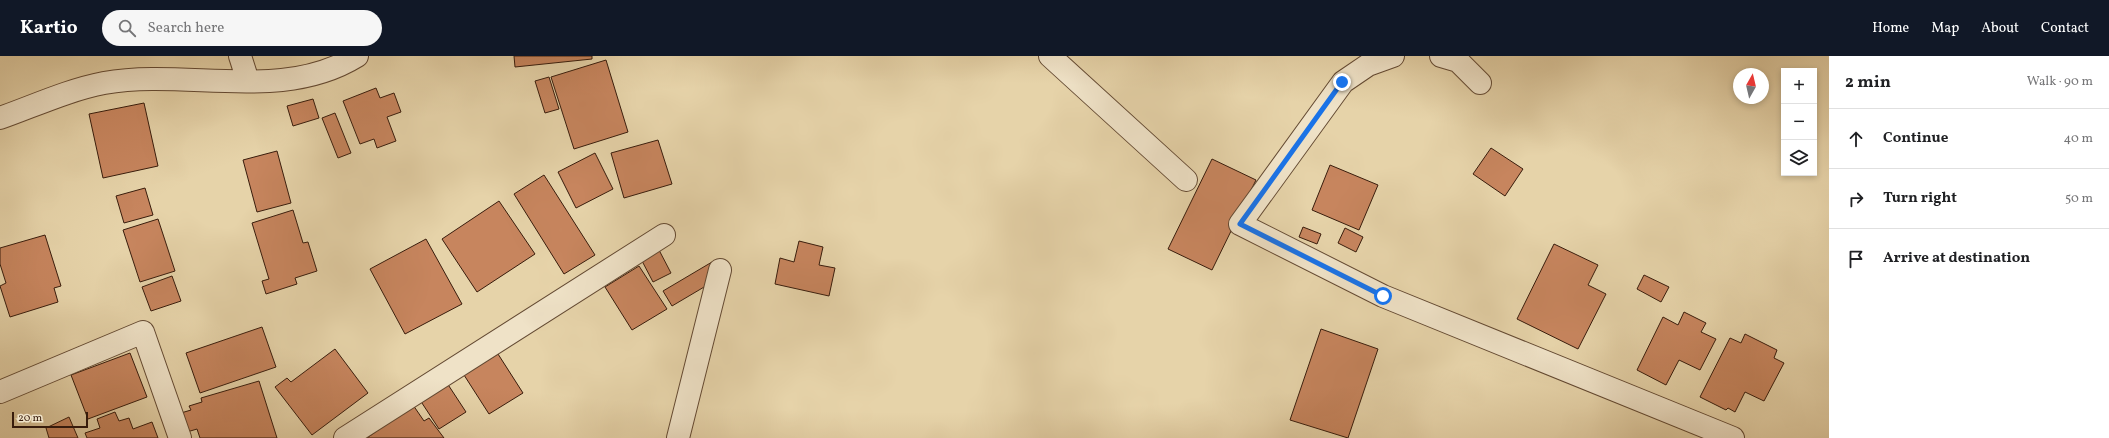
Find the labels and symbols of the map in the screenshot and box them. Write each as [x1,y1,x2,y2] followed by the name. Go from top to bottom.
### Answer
[1733,68,1769,104] north arrow
[1333,73,1351,91] route end
[1374,287,1392,305] route start
[12,410,88,429] scale bar

